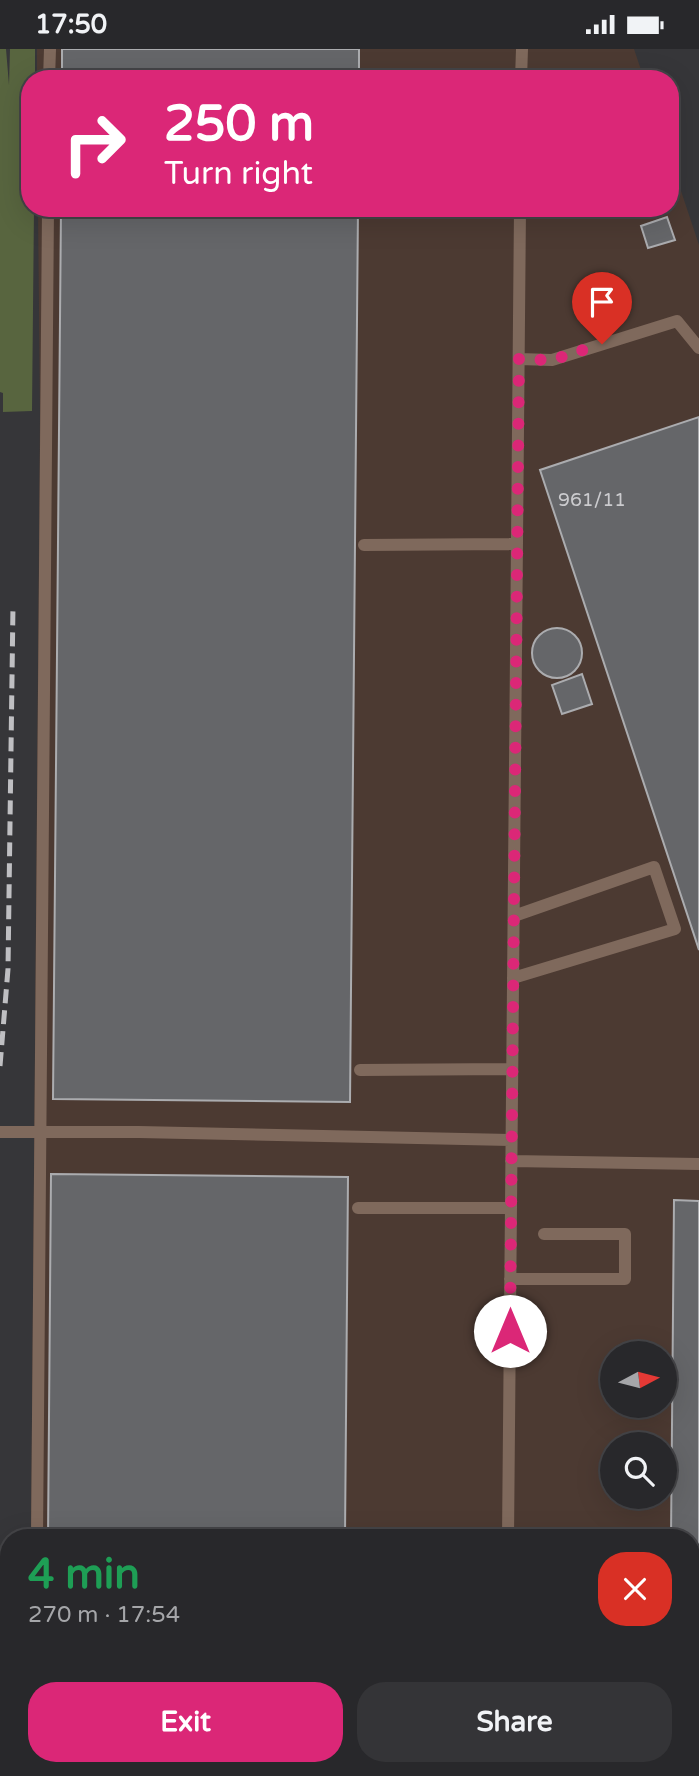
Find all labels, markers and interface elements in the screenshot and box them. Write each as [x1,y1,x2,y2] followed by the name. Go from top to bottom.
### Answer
[35,9,107,40] text: 17:50
[164,95,314,154] text: 250 m
[49,98,140,189] icon: right
[164,155,313,193] text: Turn right
[572,272,632,344] pin
[583,283,621,321] icon: arrive
[558,489,626,511] house number: 961/11
[473,1294,547,1368] position arrow
[600,1341,677,1417] north arrow
[600,1341,677,1509] map controls
[600,1432,677,1509] button: search
[28,1549,140,1600] text: 4 min
[598,1552,672,1626] button: close
[28,1601,180,1629] text: 270 m · 17:54
[28,1682,343,1762] button: Exit
[357,1682,672,1762] button: Share

